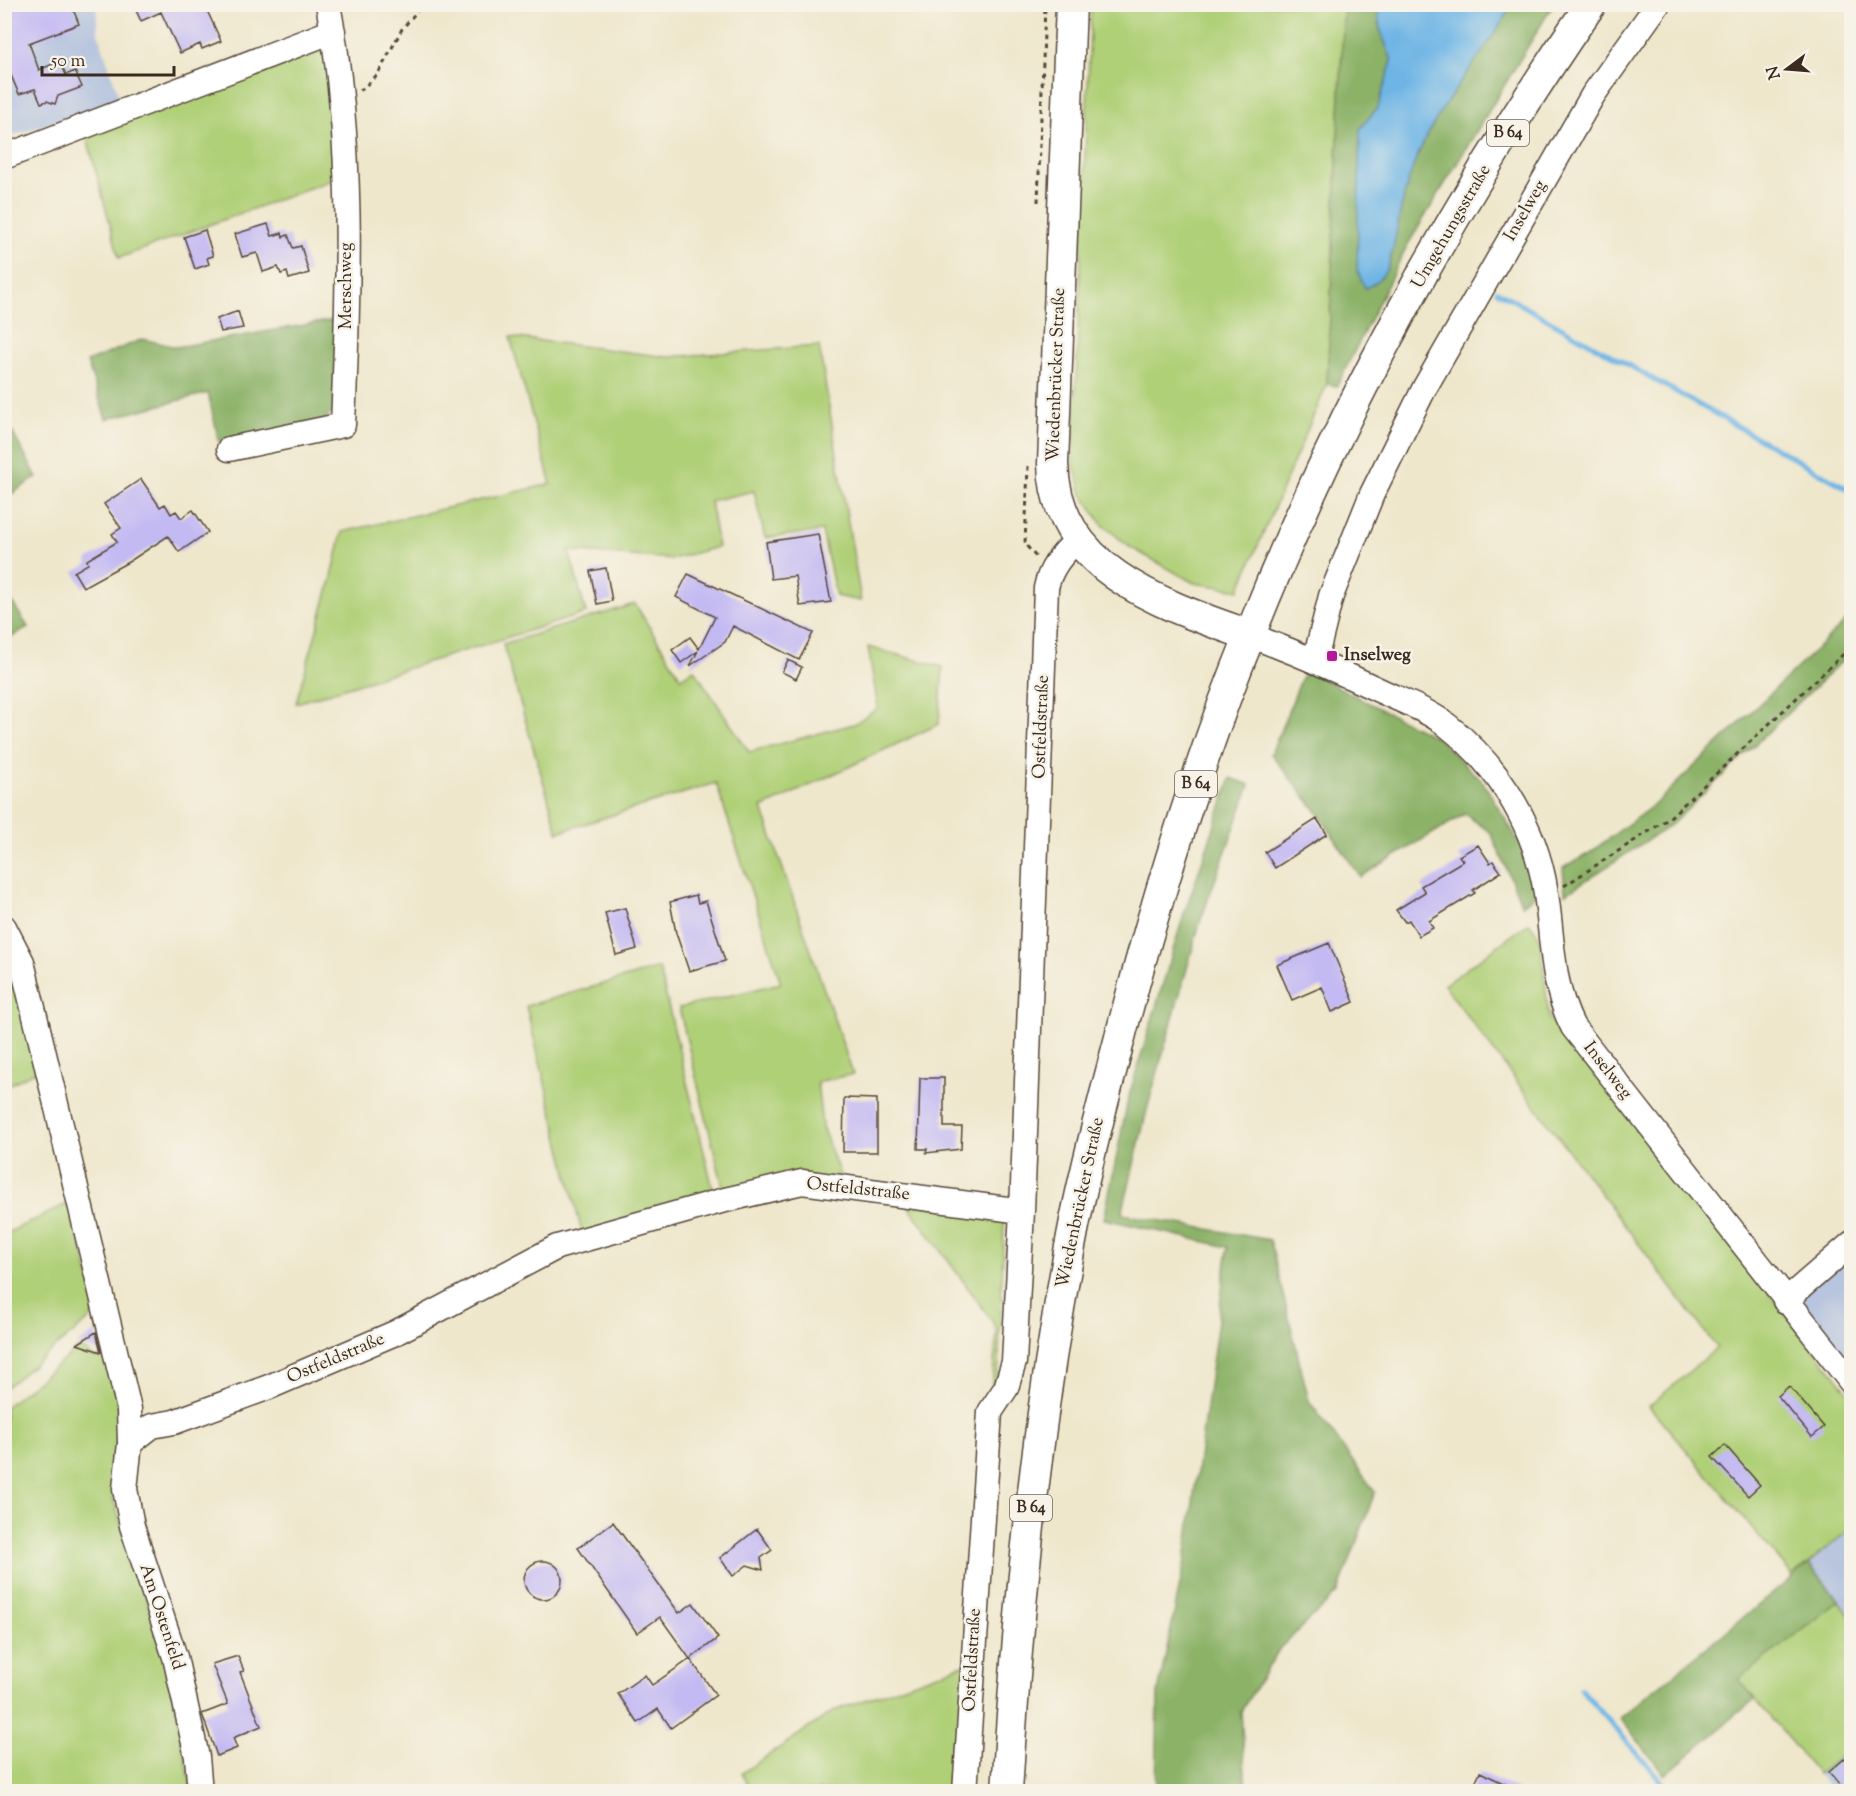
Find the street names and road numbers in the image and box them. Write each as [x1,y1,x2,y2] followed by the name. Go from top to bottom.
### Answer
[1487,120,1529,146] road number: B 64
[1406,160,1498,294] street label: Umgehungsstraße
[1498,175,1554,246] street label: Inselweg
[334,242,360,330] street label: Merschweg
[1041,287,1073,463] street label: Wiedenbrücker Straße
[1027,675,1057,779] street label: Ostfeldstraße
[1175,771,1217,797] road number: B 64
[1576,1037,1638,1106] street label: Inselweg
[1050,1115,1112,1291] street label: Wiedenbrücker Straße
[805,1172,911,1208] street label: Ostfeldstraße
[283,1327,389,1391] street label: Ostfeldstraße
[1010,1495,1052,1521] road number: B 64
[132,1561,190,1673] street label: Am Ostenfeld
[957,1607,989,1713] street label: Ostfeldstraße

